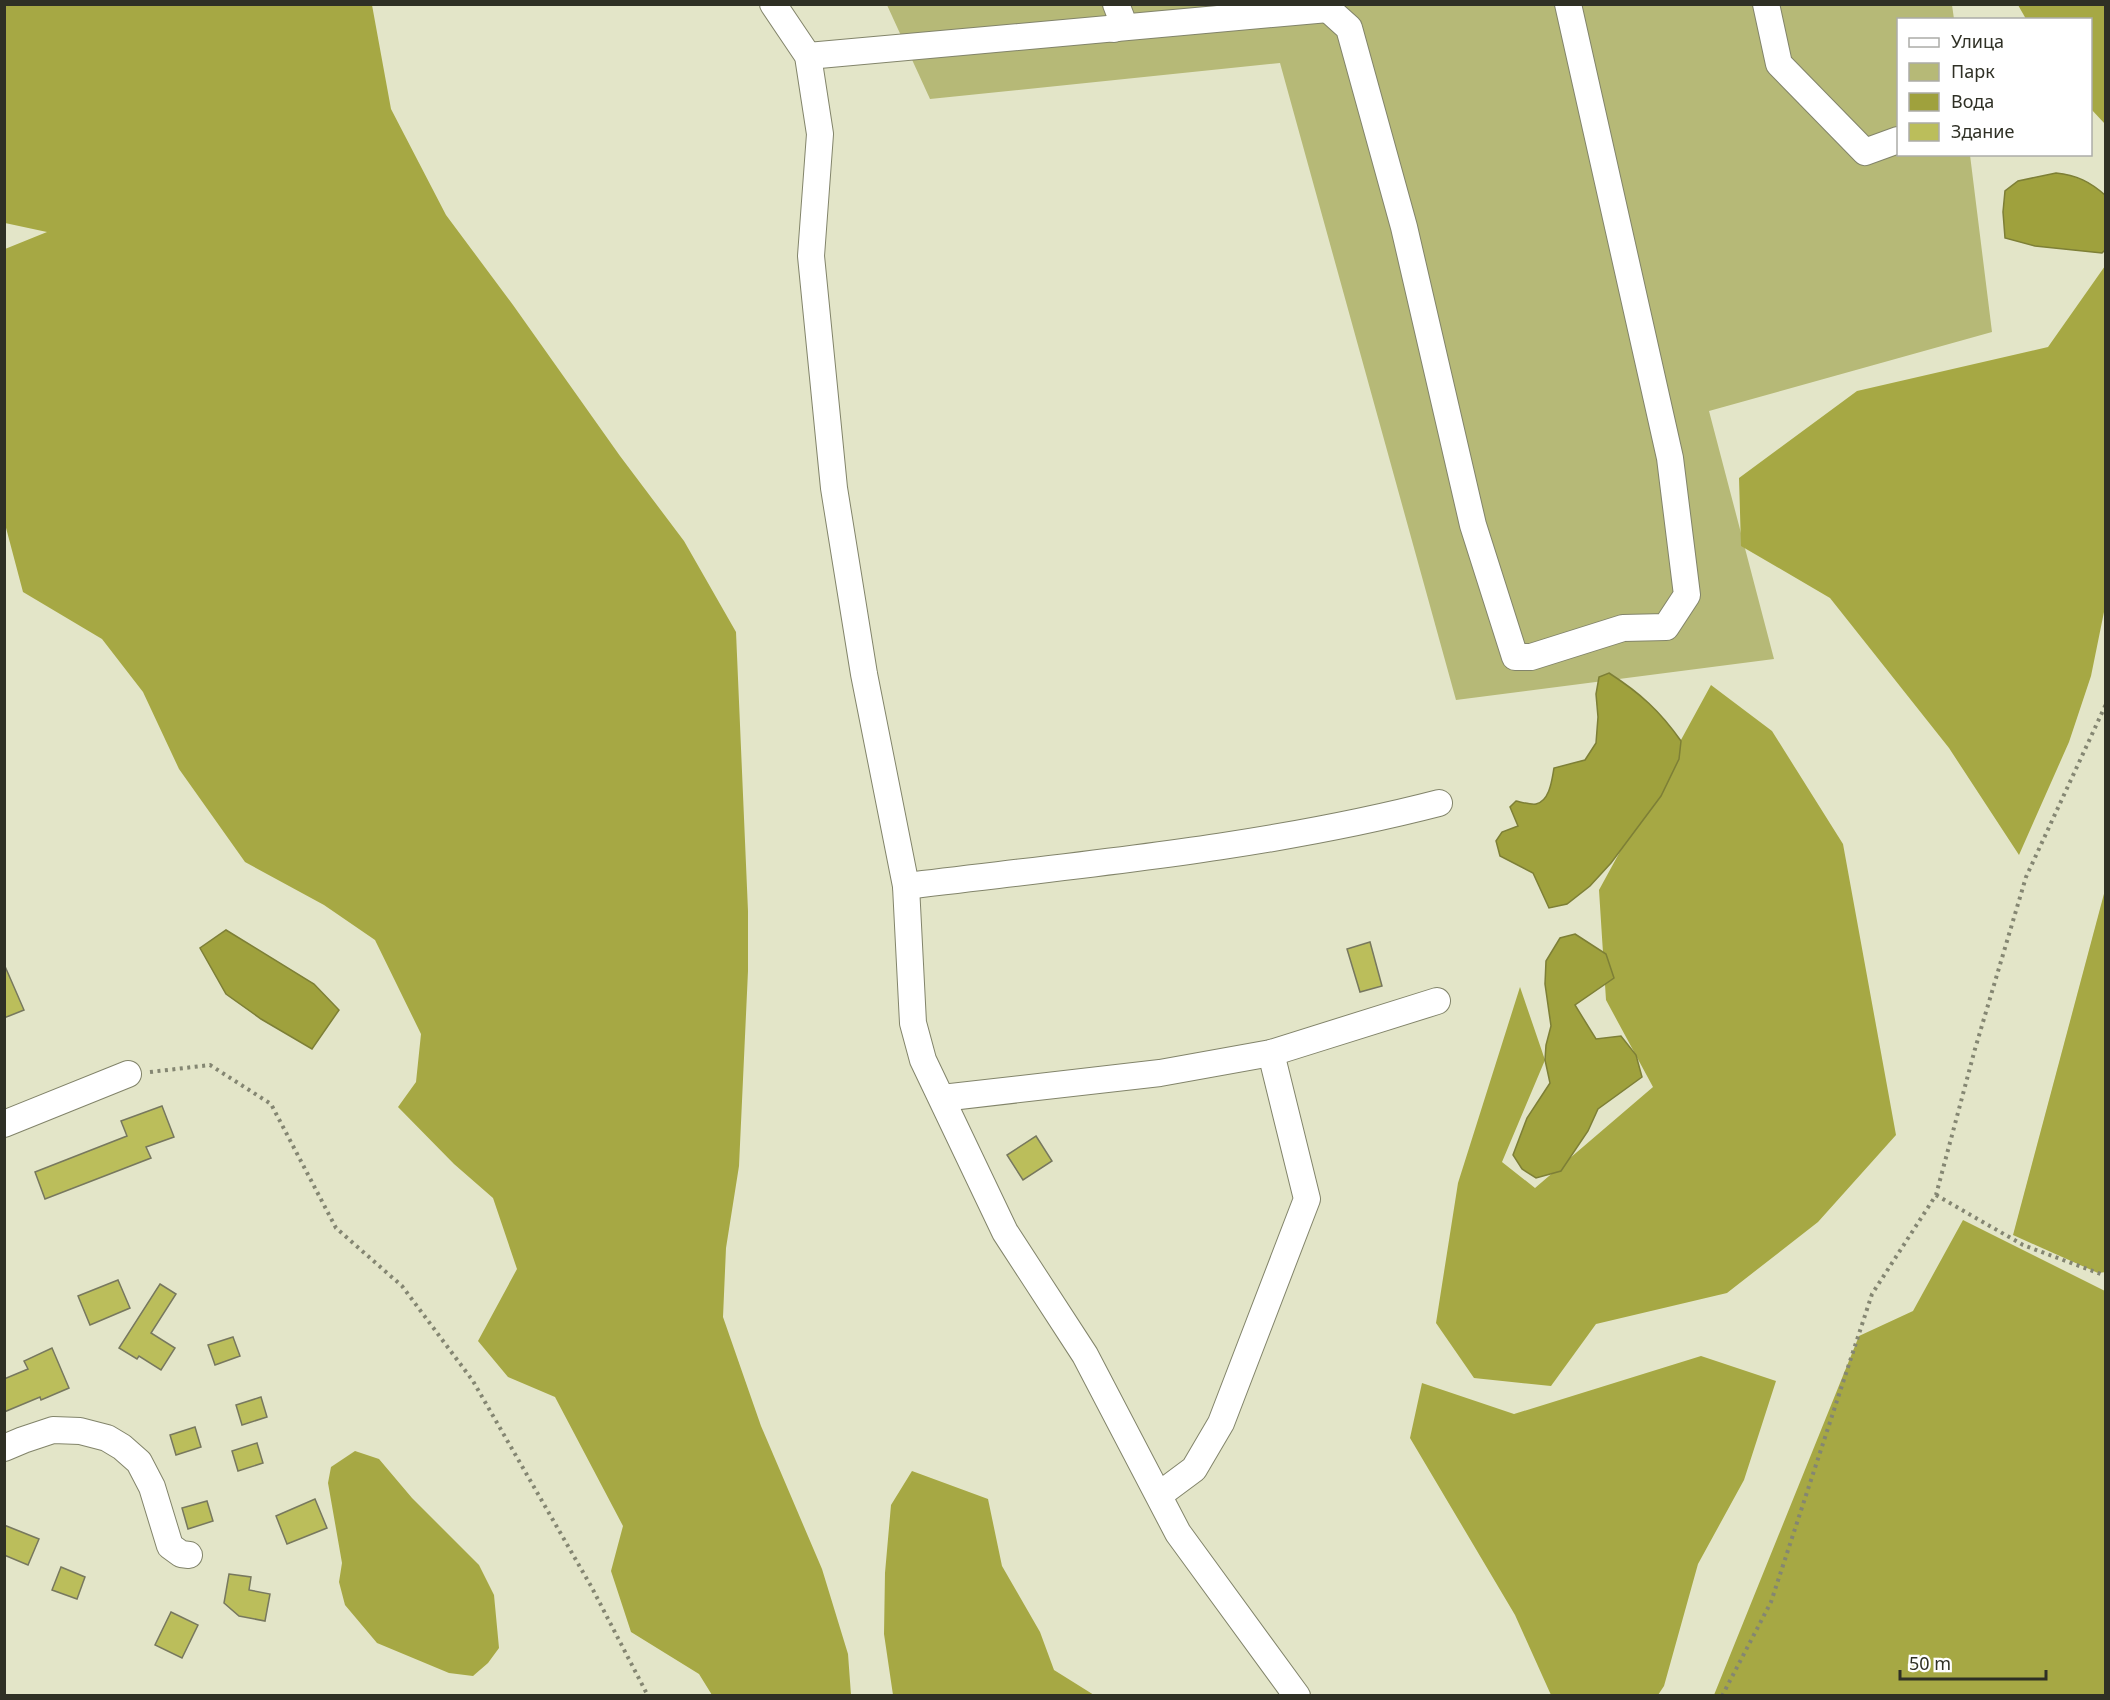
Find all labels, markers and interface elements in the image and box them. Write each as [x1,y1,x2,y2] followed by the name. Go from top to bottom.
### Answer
[1897,18,2092,156] legend
[1951,29,2004,53] text: Улица
[1951,59,1995,83] text: Парк
[1951,89,1994,113] text: Вода
[1951,119,2015,143] text: Здание
[1900,1643,2046,1681] scale bar
[1909,1651,1951,1675] text: 50 m

